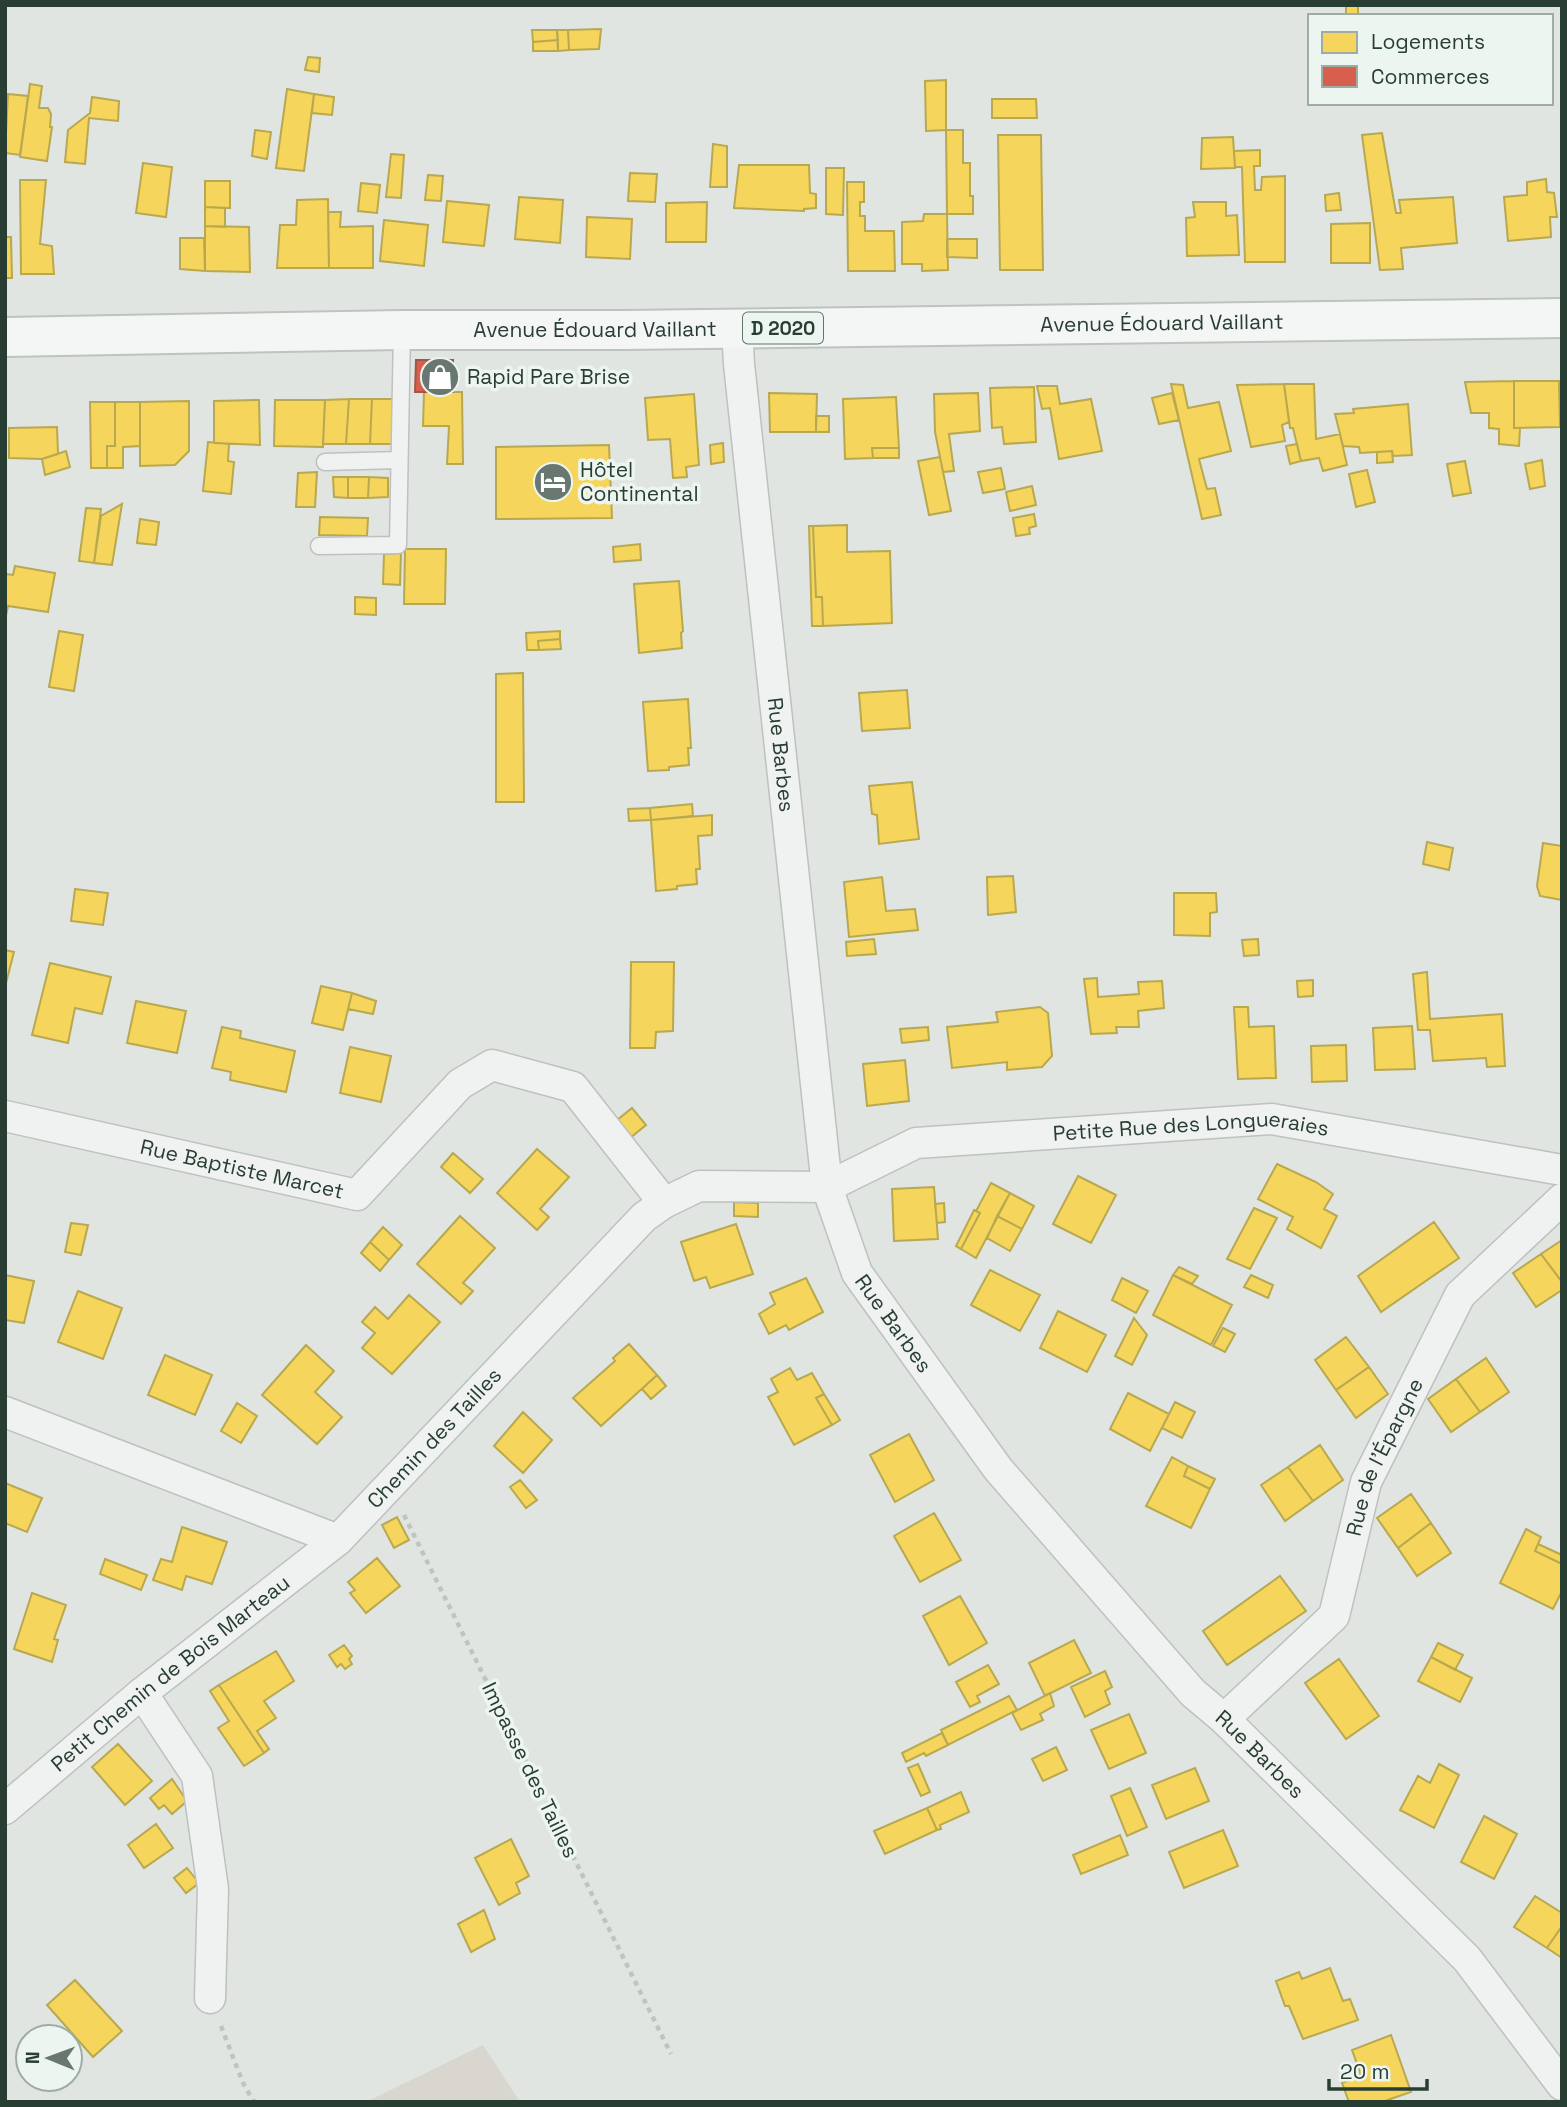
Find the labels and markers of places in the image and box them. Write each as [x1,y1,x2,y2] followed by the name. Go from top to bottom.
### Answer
[419,356,461,398] shop icon: Rapid Pare Brise
[467,363,630,390] place label: Rapid Pare Brise
[580,456,699,507] place label: Hôtel Continental
[532,461,574,503] hotel icon: Hôtel Continental

